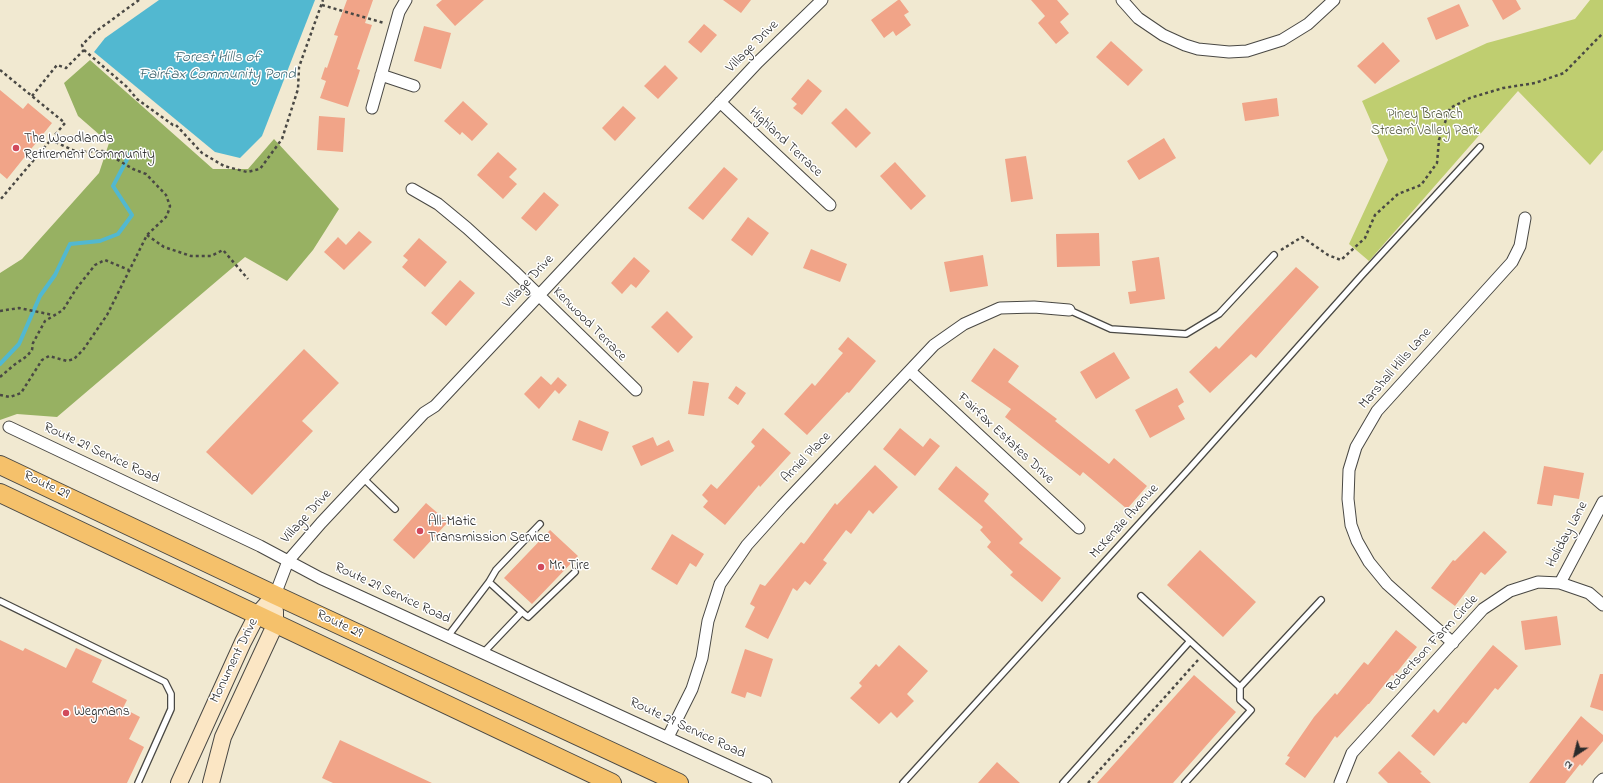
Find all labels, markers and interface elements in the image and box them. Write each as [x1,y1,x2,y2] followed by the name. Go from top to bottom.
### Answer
[723,17,783,77] street label: Village Drive
[138,50,296,85] water label: Forest Hills of Fairfax Community Pond
[745,105,825,181] street label: Highland Terrace
[1371,108,1479,140] park label: Piney Branch Stream Valley Park
[24,132,155,164] place label: The Woodlands Retirement Community
[11,143,21,153] marker: The Woodlands Retirement Community
[500,252,558,312] street label: Village Drive
[548,284,630,366] street label: Kenwood Terrace
[1356,325,1436,413] street label: Marshall Hills Lane
[953,390,1057,488] street label: Fairfax Estates Drive
[40,420,162,488] street label: Route 29 Service Road
[779,429,835,487] street label: Arniel Place
[20,468,72,504] street label: Route 29
[1087,481,1163,563] street label: McKenzie Avenue
[278,486,336,548] street label: Village Drive
[1544,499,1592,571] street label: Holiday Lane
[428,515,550,548] place label: All-Matic Transmission Service
[415,526,425,536] marker: All-Matic Transmission Service
[549,559,589,575] place label: Mr. Tire
[331,560,453,628] street label: Route 29 Service Road
[536,562,546,572] marker: Mr. Tire
[1384,592,1482,696] street label: Robertson Farm Circle
[313,607,365,643] street label: Route 29
[207,616,263,706] street label: Monument Drive
[626,695,748,763] street label: Route 29 Service Road
[74,705,130,721] place label: Wegmans
[61,708,71,718] marker: Wegmans
[1555,735,1595,775] north arrow
[1560,756,1576,774] text: N

